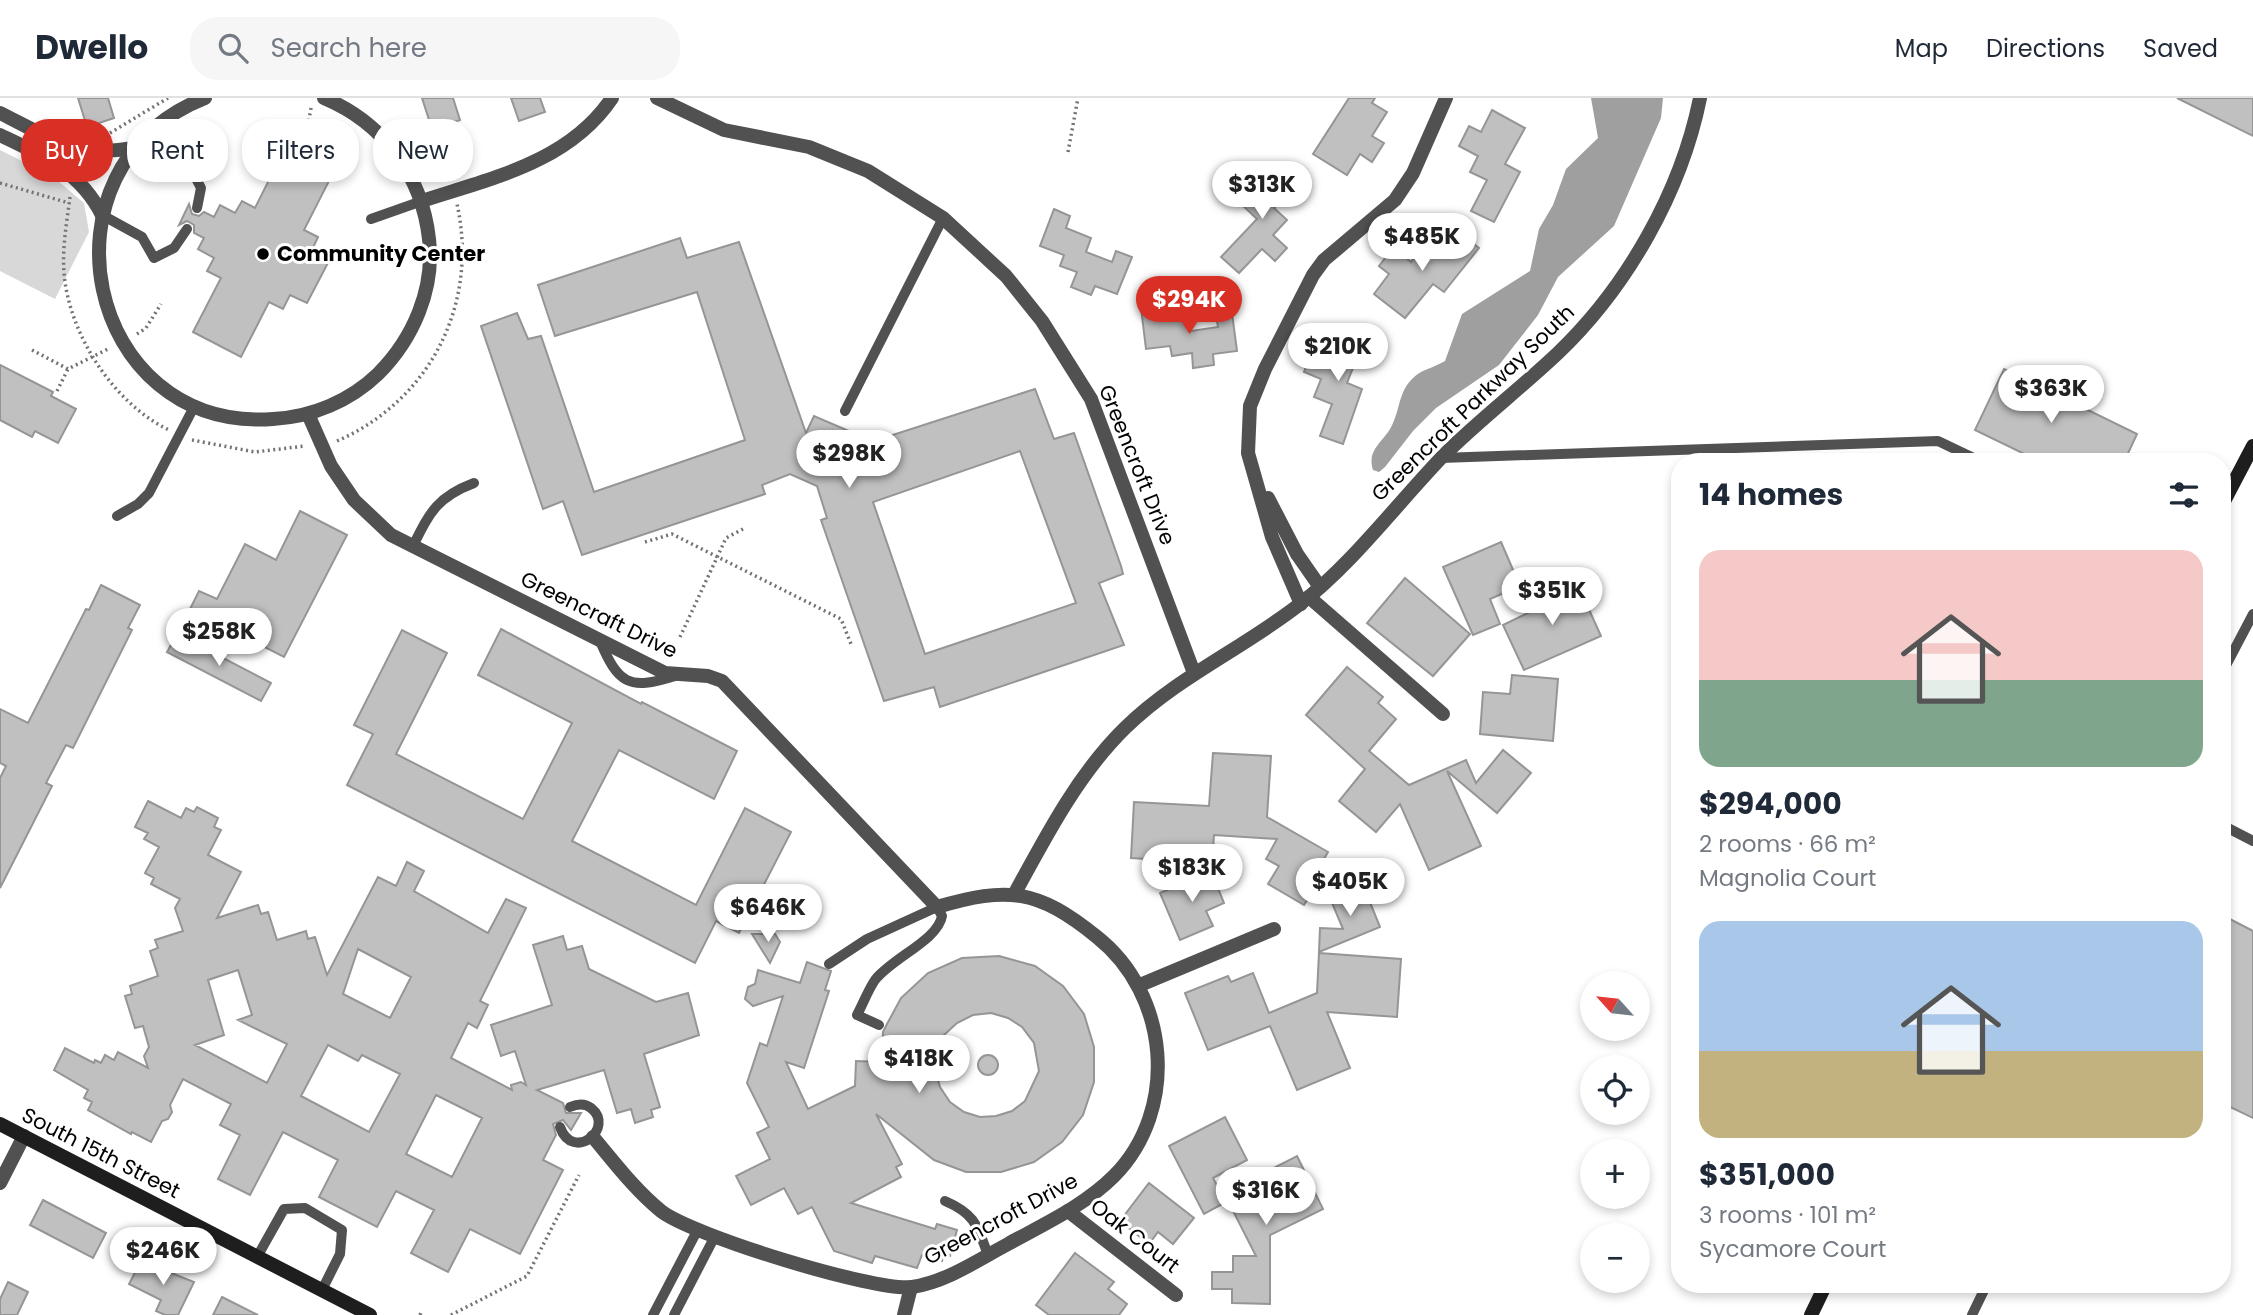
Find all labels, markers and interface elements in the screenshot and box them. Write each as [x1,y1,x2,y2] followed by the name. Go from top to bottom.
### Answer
[190,17,680,80] search box
[35,24,148,71] text: Dwello
[214,29,252,67] icon: search
[270,30,427,66] text: Search here
[1895,32,1948,65] text: Map
[1986,32,2105,65] text: Directions
[2143,32,2218,65] text: Saved
[21,119,113,182] chip: Buy
[127,119,228,182] chip: Rent
[242,119,359,182] chip: Filters
[373,119,473,182] chip: New
[1213,162,1311,221] pin: $313K
[1228,168,1296,200] text: $313K
[1373,214,1471,273] pin: $485K
[1384,220,1460,252] text: $485K
[277,239,485,268] place label: Community Center
[255,246,271,262] marker: Community Center
[1140,276,1238,336] pin: $294K
[1152,283,1226,315] text: $294K
[1365,298,1581,508] street label: Greencroft Parkway South
[1289,324,1387,383] pin: $210K
[1304,330,1372,362] text: $210K
[2002,366,2100,425] pin: $363K
[2014,372,2088,404] text: $363K
[1092,380,1183,549] street label: Greencroft Drive
[800,430,898,490] pin: $298K
[812,437,886,469] text: $298K
[1699,473,1843,516] text: 14 homes
[2165,476,2203,514] icon: filters
[516,564,683,665] street label: Greencraft Drive
[1503,568,1601,627] pin: $351K
[1518,574,1586,606] text: $351K
[1888,596,2014,722] icon: home
[170,608,268,668] pin: $258K
[182,615,256,647] text: $258K
[1699,782,1842,825] text: $294,000
[1699,828,1876,860] text: 2 rooms · 66 m²
[1143,844,1241,904] pin: $183K
[1158,851,1226,883] text: $183K
[1301,858,1399,918] pin: $405K
[1699,862,1877,894] text: Magnolia Court
[1312,865,1388,897] text: $405K
[719,884,817,944] pin: $646K
[730,891,806,923] text: $646K
[1888,967,2014,1093] icon: home
[1580,971,1650,1041] north arrow
[1580,971,1650,1293] map controls
[870,1035,968,1095] pin: $418K
[884,1042,954,1074] text: $418K
[1580,1055,1650,1125] button: locate
[17,1100,185,1205] street label: South 15th Street
[1580,1139,1650,1209] button: +
[1699,1153,1835,1196] text: $351,000
[919,1166,1083,1271] street label: Greencroft Drive
[1217,1168,1315,1227] pin: $316K
[1232,1174,1300,1206] text: $316K
[1085,1192,1186,1280] street label: Oak Court
[1699,1199,1876,1231] text: 3 rooms · 101 m²
[1580,1223,1650,1293] button: −
[114,1228,212,1287] pin: $246K
[1699,1233,1887,1265] text: Sycamore Court
[126,1234,200,1266] text: $246K

